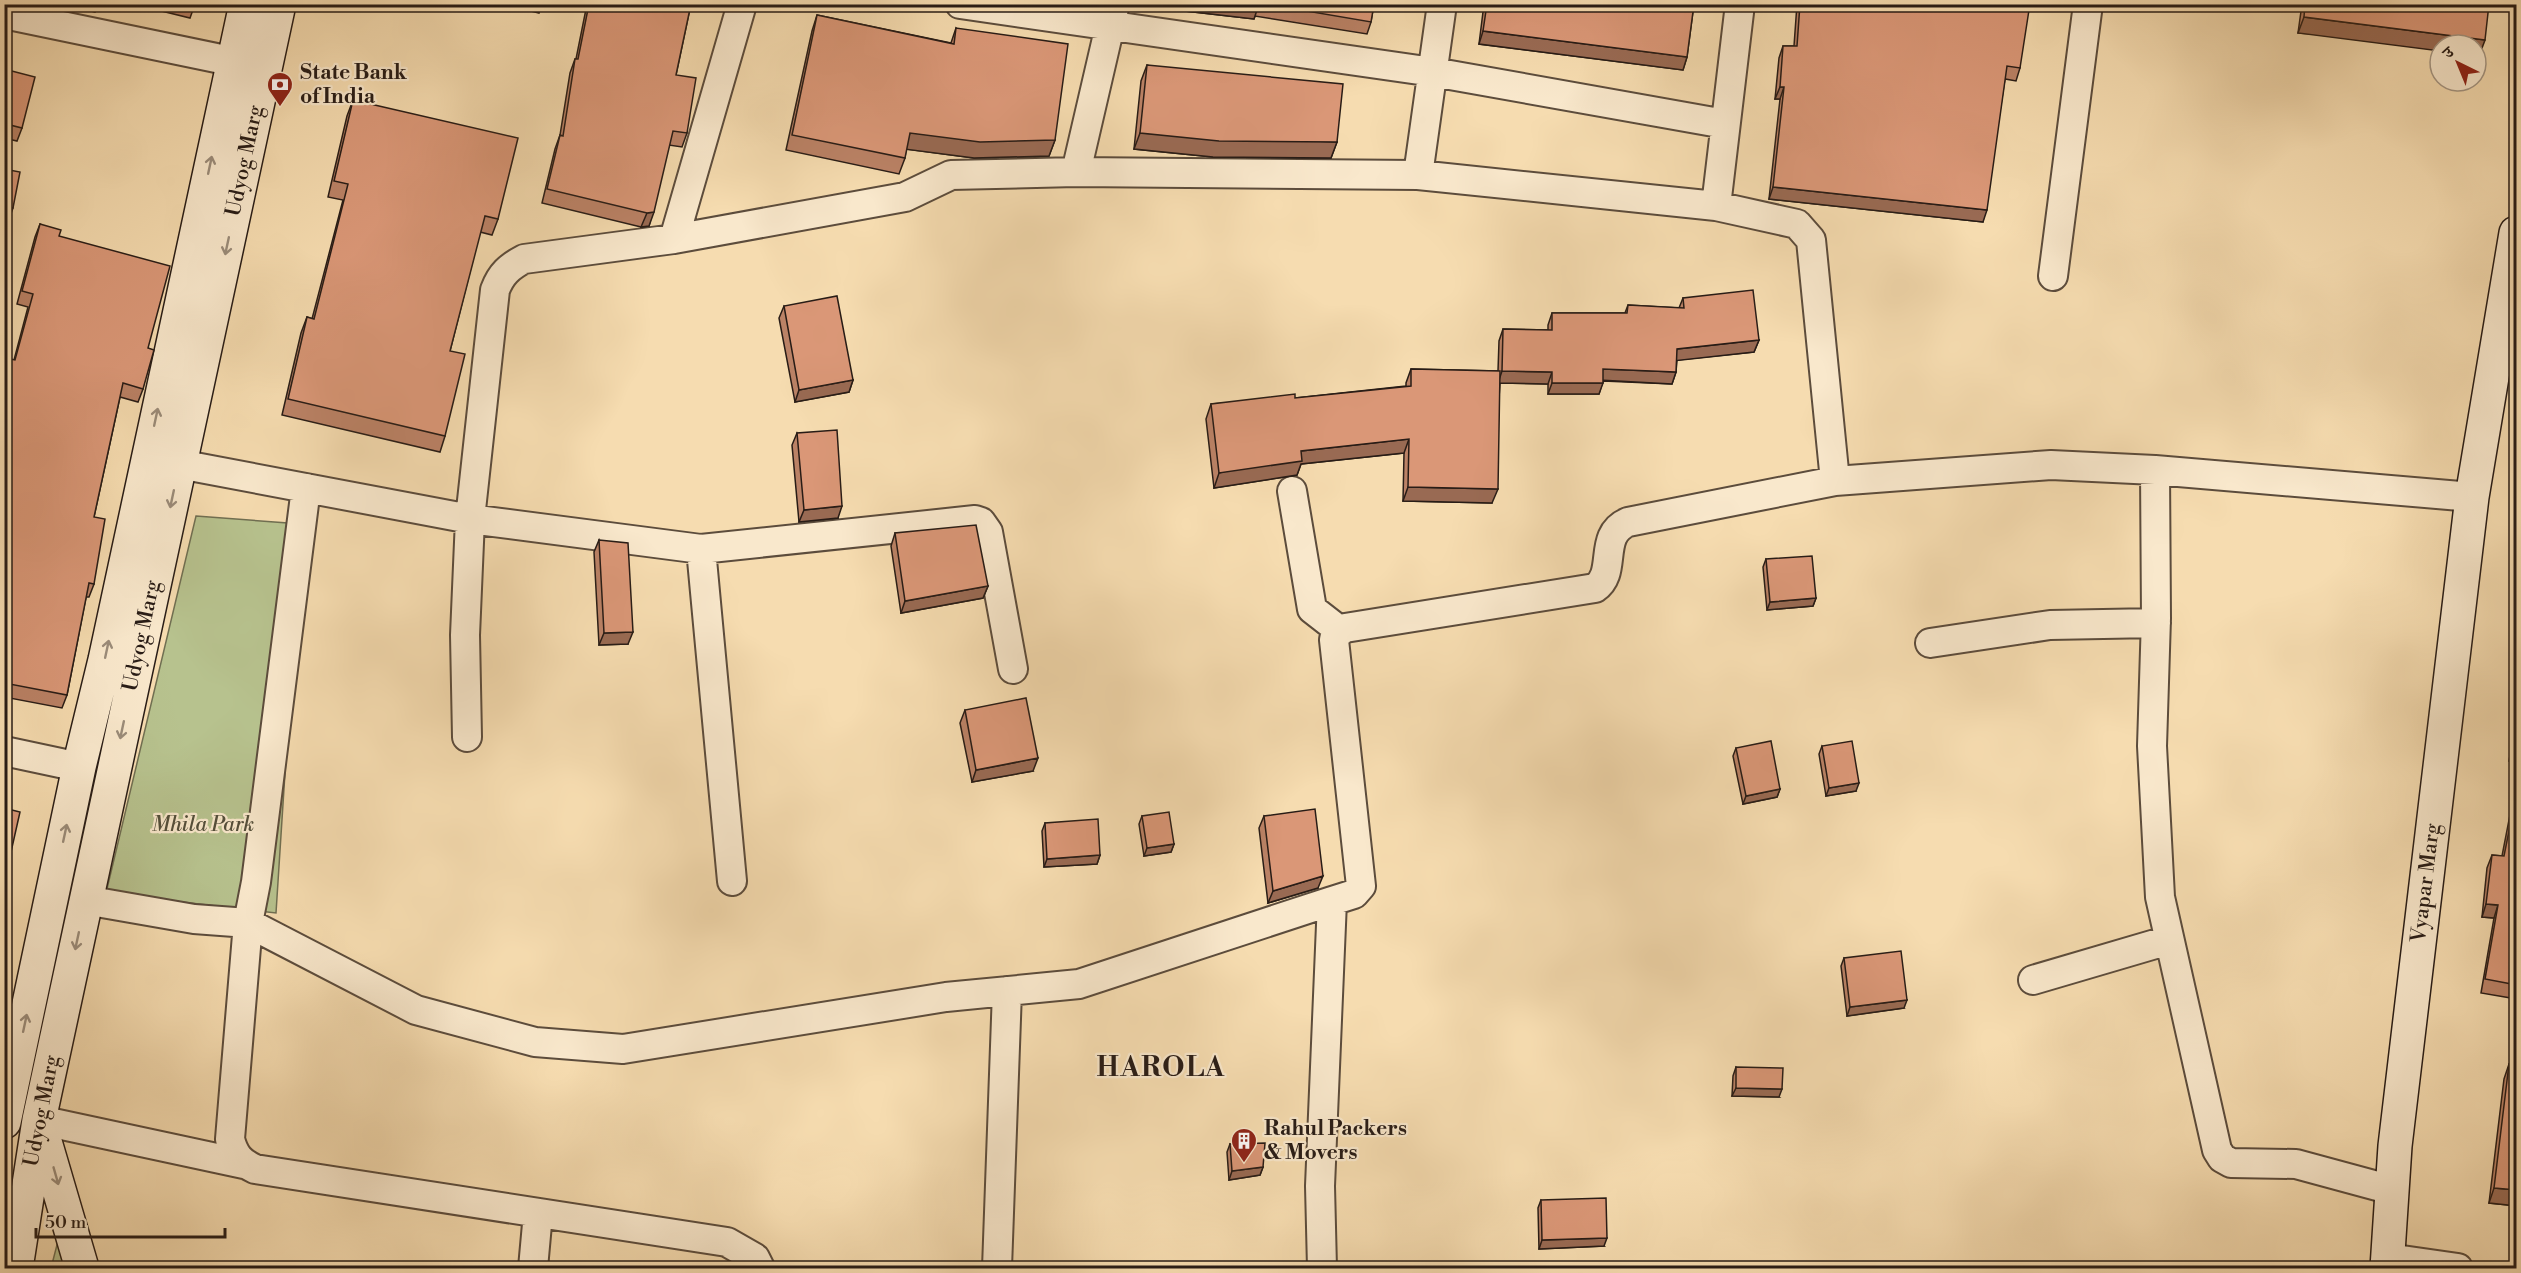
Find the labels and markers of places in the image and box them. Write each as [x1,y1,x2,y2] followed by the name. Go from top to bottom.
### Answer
[300,60,408,110] place label: State Bank of India
[265,70,295,108] bank icon: State Bank of India
[1264,1116,1407,1166] place label: Rahul Packers & Movers
[1229,1126,1259,1164] building icon: Rahul Packers & Movers

